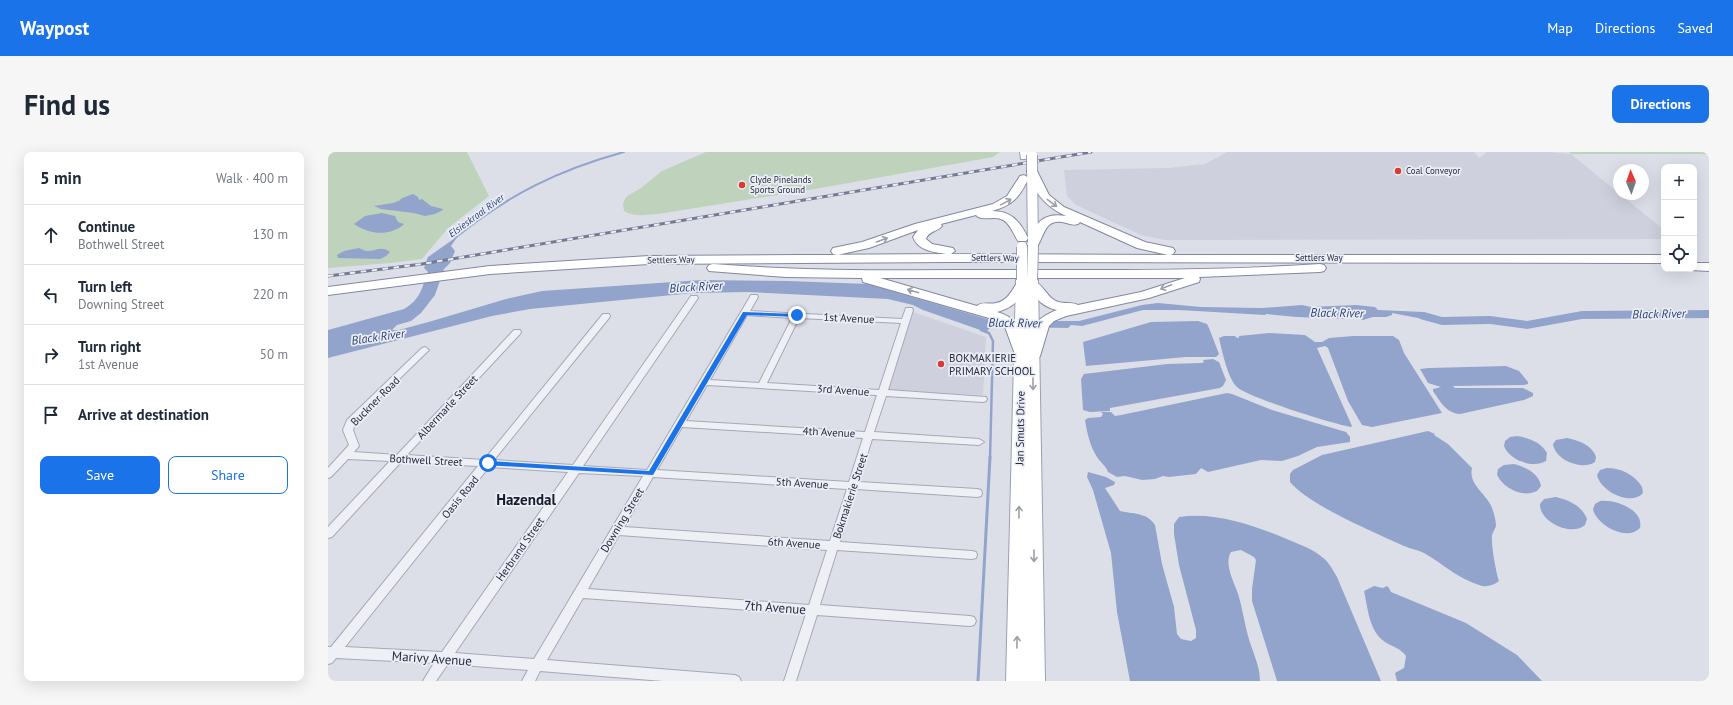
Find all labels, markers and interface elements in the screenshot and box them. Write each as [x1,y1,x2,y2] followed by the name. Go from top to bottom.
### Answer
[20,16,89,40] text: Waypost
[1547,19,1573,37] text: Map
[1595,19,1655,37] text: Directions
[1677,19,1713,37] text: Saved
[1612,85,1709,123] button: Directions
[24,86,110,123] text: Find us
[1613,164,1649,200] north arrow
[1661,164,1697,272] map controls
[1661,164,1697,200] button: +
[1406,165,1460,176] place label: Coal Conveyor
[1393,166,1403,176] marker: Coal Conveyor
[40,167,81,189] text: 5 min
[216,170,288,187] text: Walk · 400 m
[750,174,812,195] place label: Clyde Pinelands Sports Ground
[737,180,747,190] marker: Clyde Pinelands Sports Ground
[446,190,507,240] water label: Elsieskraal River
[1000,197,1012,205] one-way arrow
[1047,199,1058,208] one-way arrow
[1661,200,1697,236] button: −
[78,217,135,236] text: Continue
[40,224,62,246] icon: ahead
[253,226,288,243] text: 130 m
[78,236,164,253] text: Bothwell Street
[876,236,889,243] one-way arrow
[1661,236,1697,272] button: locate
[971,252,1020,263] street label: Settlers Way
[1295,252,1344,263] street label: Settlers Way
[647,254,696,265] street label: Settlers Way
[78,277,132,296] text: Turn left
[669,278,724,295] water label: Black River
[40,284,62,306] icon: left
[1161,284,1173,292] one-way arrow
[253,286,288,303] text: 220 m
[907,287,920,295] one-way arrow
[78,296,164,313] text: Downing Street
[1310,305,1365,320] water label: Black River
[788,306,806,324] route end
[1632,306,1687,321] water label: Black River
[823,310,875,326] street label: 1st Avenue
[988,315,1043,330] water label: Black River
[350,325,407,348] water label: Black River
[78,337,141,356] text: Turn right
[40,344,62,366] icon: right
[260,346,288,363] text: 50 m
[949,351,1035,378] place label: BOKMAKIERIE PRIMARY SCHOOL
[78,356,139,373] text: 1st Avenue
[936,359,946,369] marker: BOKMAKIERIE PRIMARY SCHOOL
[414,372,481,442] street label: Albermarle Street
[347,373,403,429] street label: Buckner Road
[1029,377,1037,390] one-way arrow
[816,381,870,399] street label: 3rd Avenue
[1012,390,1028,466] street label: Jan Smuts Drive
[40,404,62,426] icon: arrive
[78,405,209,424] text: Arrive at destination
[802,424,856,440] street label: 4th Avenue
[389,451,463,469] street label: Bothwell Street
[830,451,871,541] street label: Bokmakierie Street
[479,454,497,472] route start
[40,456,160,494] button: Save
[168,456,288,494] button: Share
[438,473,482,521] street label: Oasis Road
[775,474,829,492] street label: 5th Avenue
[597,485,647,555] street label: Downing Street
[496,490,556,509] district label: Hazendal
[1015,506,1023,519] one-way arrow
[493,514,547,584] street label: Herbrand Street
[767,534,821,552] street label: 6th Avenue
[1030,549,1038,562] one-way arrow
[743,597,806,618] street label: 7th Avenue
[1013,636,1021,649] one-way arrow
[391,647,473,670] street label: Marivy Avenue

